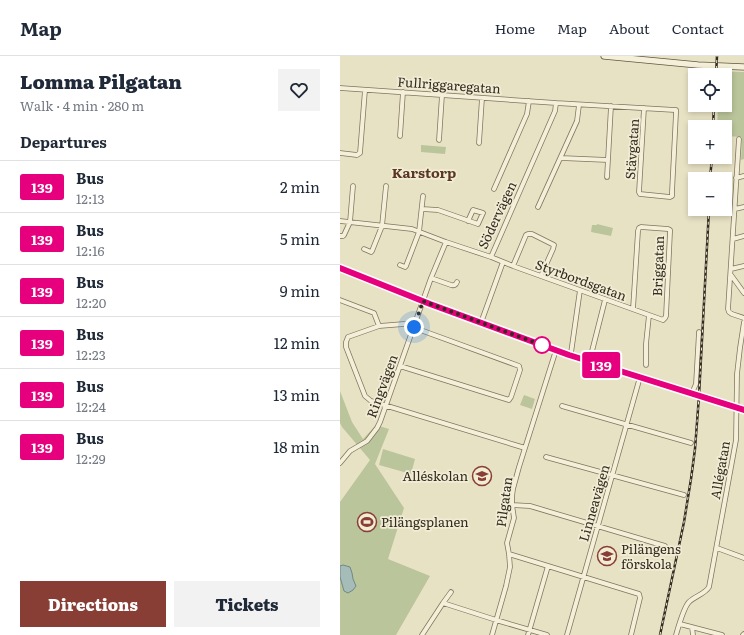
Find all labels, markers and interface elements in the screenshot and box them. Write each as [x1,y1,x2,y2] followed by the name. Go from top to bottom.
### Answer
[20,14,62,42] text: Map
[495,18,535,38] text: Home
[557,18,587,38] text: Map
[609,18,650,38] text: About
[672,18,724,38] text: Contact
[20,67,182,95] text: Lomma Pilgatan
[688,68,732,216] map controls
[688,68,732,112] button: locate
[278,69,320,111] button: heart
[397,71,502,98] street label: Fullriggaregatan
[20,96,144,115] text: Walk · 4 min · 280 m
[620,117,643,180] street label: Stävgatan
[688,120,732,164] button: +
[20,130,107,153] text: Departures
[392,162,456,182] district label: Karstorp
[76,166,104,189] text: Bus
[688,172,732,216] button: −
[280,175,320,198] text: 2 min
[31,177,53,197] text: 139
[473,177,521,252] street label: Södervägen
[76,189,105,208] text: 12:13
[76,218,104,241] text: Bus
[280,227,320,250] text: 5 min
[31,229,53,249] text: 139
[647,235,668,297] street label: Briggatan
[76,241,104,260] text: 12:16
[533,254,630,305] street label: Styrbordsgatan
[76,270,104,293] text: Bus
[280,279,320,302] text: 9 min
[31,281,53,301] text: 139
[76,293,106,312] text: 12:20
[404,317,424,337] your location
[76,322,104,345] text: Bus
[274,331,320,354] text: 12 min
[31,333,53,353] text: 139
[533,336,551,354] unlabelled marker
[76,345,106,364] text: 12:23
[361,351,402,420] street label: Ringvägen
[578,352,624,378] line badge: 139
[590,355,612,375] text: 139
[76,374,104,397] text: Bus
[273,383,320,406] text: 13 min
[31,385,53,405] text: 139
[76,397,106,416] text: 12:24
[76,426,104,449] text: Bus
[273,435,320,458] text: 18 min
[31,437,53,457] text: 139
[705,439,734,501] street label: Allégatan
[76,449,105,468] text: 12:29
[573,462,614,544] street label: Linneavägen
[471,465,493,487] school or university icon: Alléskolan
[402,466,468,485] place label: Alléskolan
[491,475,517,528] street label: Pilgatan
[356,511,378,533] sports icon: Pilängsplanen
[381,512,469,531] place label: Pilängsplanen
[621,539,681,573] place label: Pilängens förskola
[596,545,618,567] school or university icon: Pilängens förskola
[20,581,166,627] button: Directions
[174,581,320,627] button: Tickets

